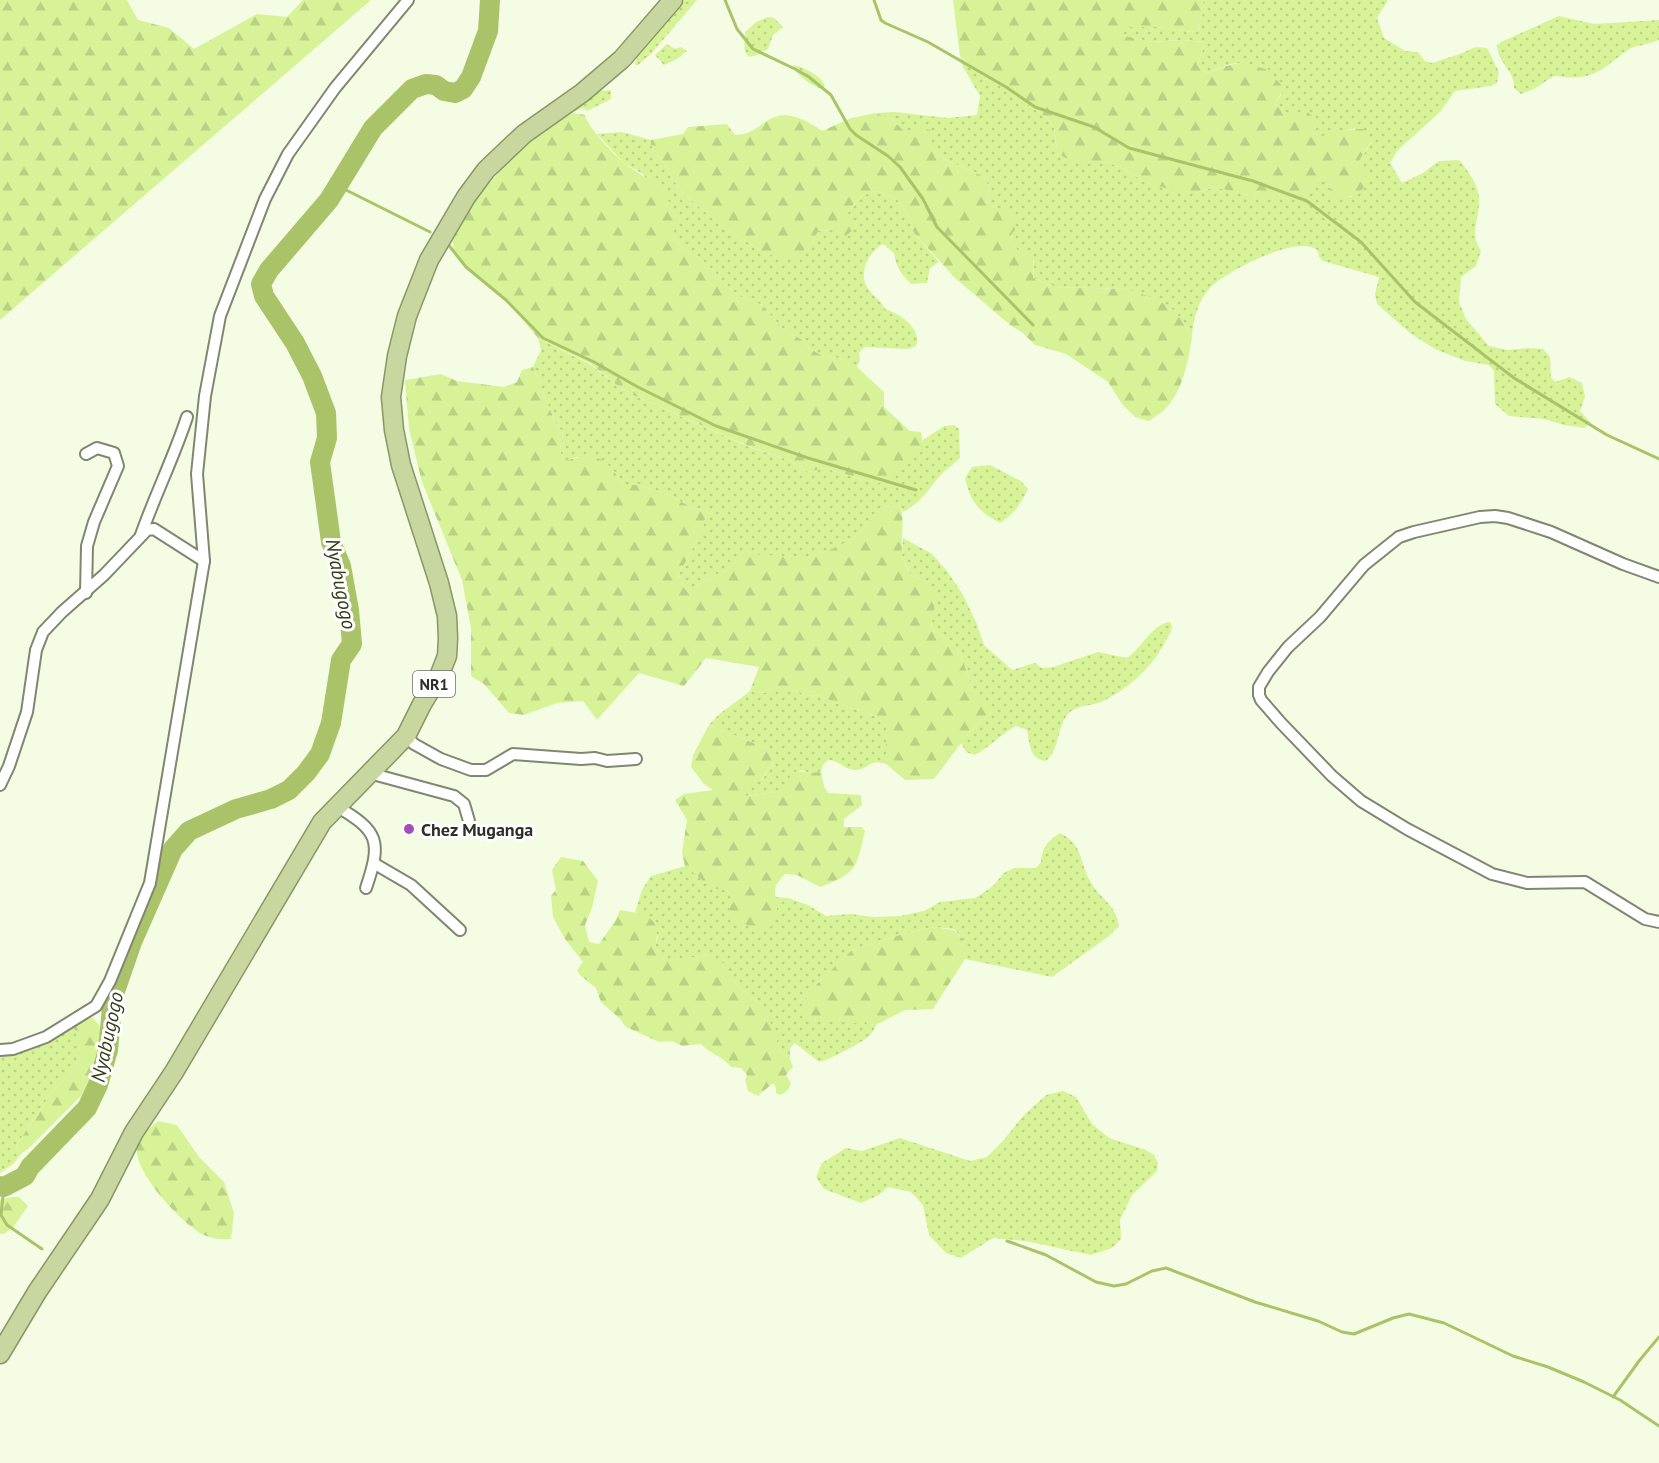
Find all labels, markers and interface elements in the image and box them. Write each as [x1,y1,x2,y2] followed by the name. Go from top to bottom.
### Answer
[319,536,363,632] water label: Nyabugogo
[413,671,455,697] road number: NR1
[421,818,533,841] place label: Chez Muganga
[402,822,416,836] marker: Chez Muganga
[85,989,129,1085] water label: Nyabugogo

